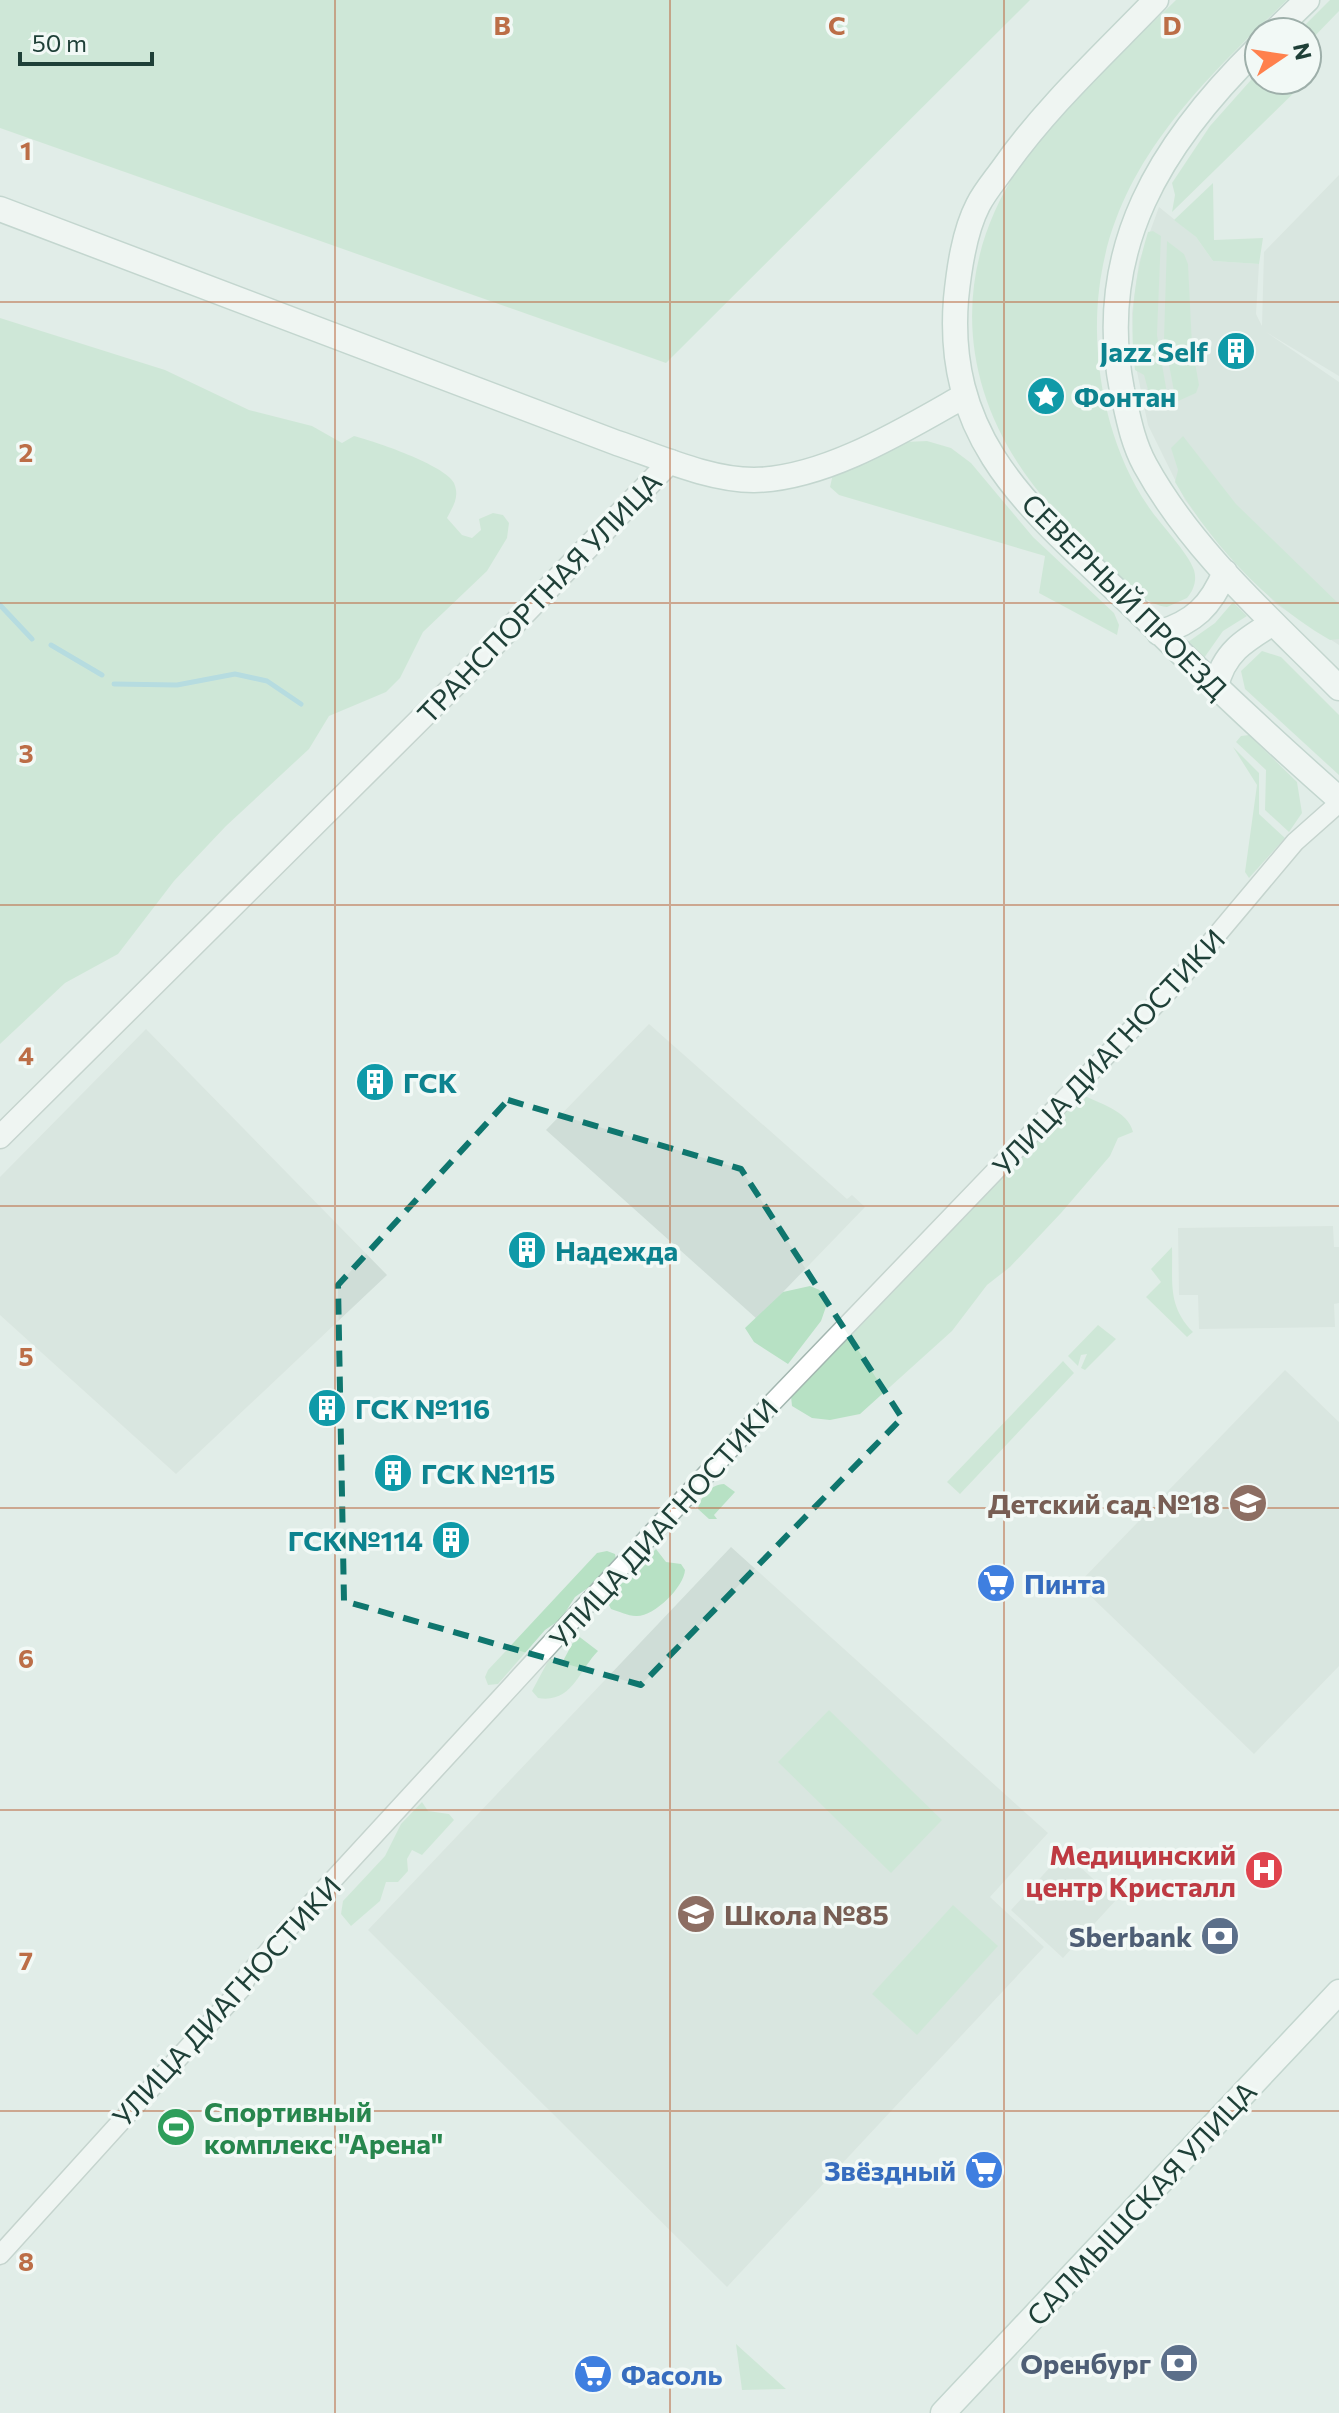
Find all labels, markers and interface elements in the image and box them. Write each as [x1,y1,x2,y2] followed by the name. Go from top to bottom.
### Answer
[493,9,511,40] text: B
[828,9,846,40] text: C
[1162,9,1182,40] text: D
[20,16,152,66] scale bar
[1243,16,1323,96] north arrow
[32,28,87,57] text: 50 m
[1288,40,1318,62] text: N
[20,134,32,165] text: 1
[1215,330,1257,372] building icon: Jazz Self
[1099,334,1209,368] place label: Jazz Self
[1025,375,1067,417] place icon: Фонтан
[1074,379,1176,413] place label: Фонтан
[19,436,33,467] text: 2
[410,464,668,730] street label: ТРАНСПОРТНАЯ УЛИЦА
[1015,486,1235,706] street label: СЕВЕРНЫЙ ПРОЕЗД
[18,737,34,768] text: 3
[985,922,1231,1182] street label: УЛИЦА ДИАГНОСТИКИ
[18,1039,34,1070] text: 4
[354,1061,396,1103] building icon: ГСК
[403,1065,458,1099] place label: ГСК
[506,1229,548,1271] building icon: Надежда
[555,1233,678,1267] place label: Надежда
[18,1340,34,1371] text: 5
[306,1387,348,1429] building icon: ГСК №116
[355,1391,490,1425] place label: ГСК №116
[542,1391,784,1655] street label: УЛИЦА ДИАГНОСТИКИ
[372,1452,414,1494] building icon: ГСК №115
[421,1456,555,1490] place label: ГСК №115
[1227,1482,1269,1524] school or university icon: Детский сад №18
[988,1486,1220,1520] place label: Детский сад №18
[430,1519,472,1561] building icon: ГСК №114
[288,1523,423,1557] place label: ГСК №114
[975,1562,1017,1604] supermarket icon: Пинта
[1024,1566,1106,1600] place label: Пинта
[18,1642,34,1673] text: 6
[1025,1837,1236,1903] place label: Медицинский центр Кристалл
[1243,1849,1285,1891] hospital icon: Медицинский центр Кристалл
[105,1869,347,2133] street label: УЛИЦА ДИАГНОСТИКИ
[675,1893,717,1935] school or university icon: Школа №85
[724,1897,889,1931] place label: Школа №85
[1199,1915,1241,1957] bank icon: Sberbank
[1069,1919,1192,1953] place label: Sberbank
[19,1944,33,1975] text: 7
[1019,2074,1263,2332] street label: САЛМЫШСКАЯ УЛИЦА
[204,2094,443,2160] place label: Спортивный комплекс "Арена"
[155,2106,197,2148] sports icon: Спортивный комплекс "Арена"
[963,2149,1005,2191] supermarket icon: Звёздный
[824,2153,956,2187] place label: Звёздный
[18,2245,34,2276] text: 8
[1158,2342,1200,2384] bank icon: Оренбург
[1020,2346,1151,2380] place label: Оренбург
[572,2353,614,2395] supermarket icon: Фасоль
[621,2357,723,2391] place label: Фасоль

